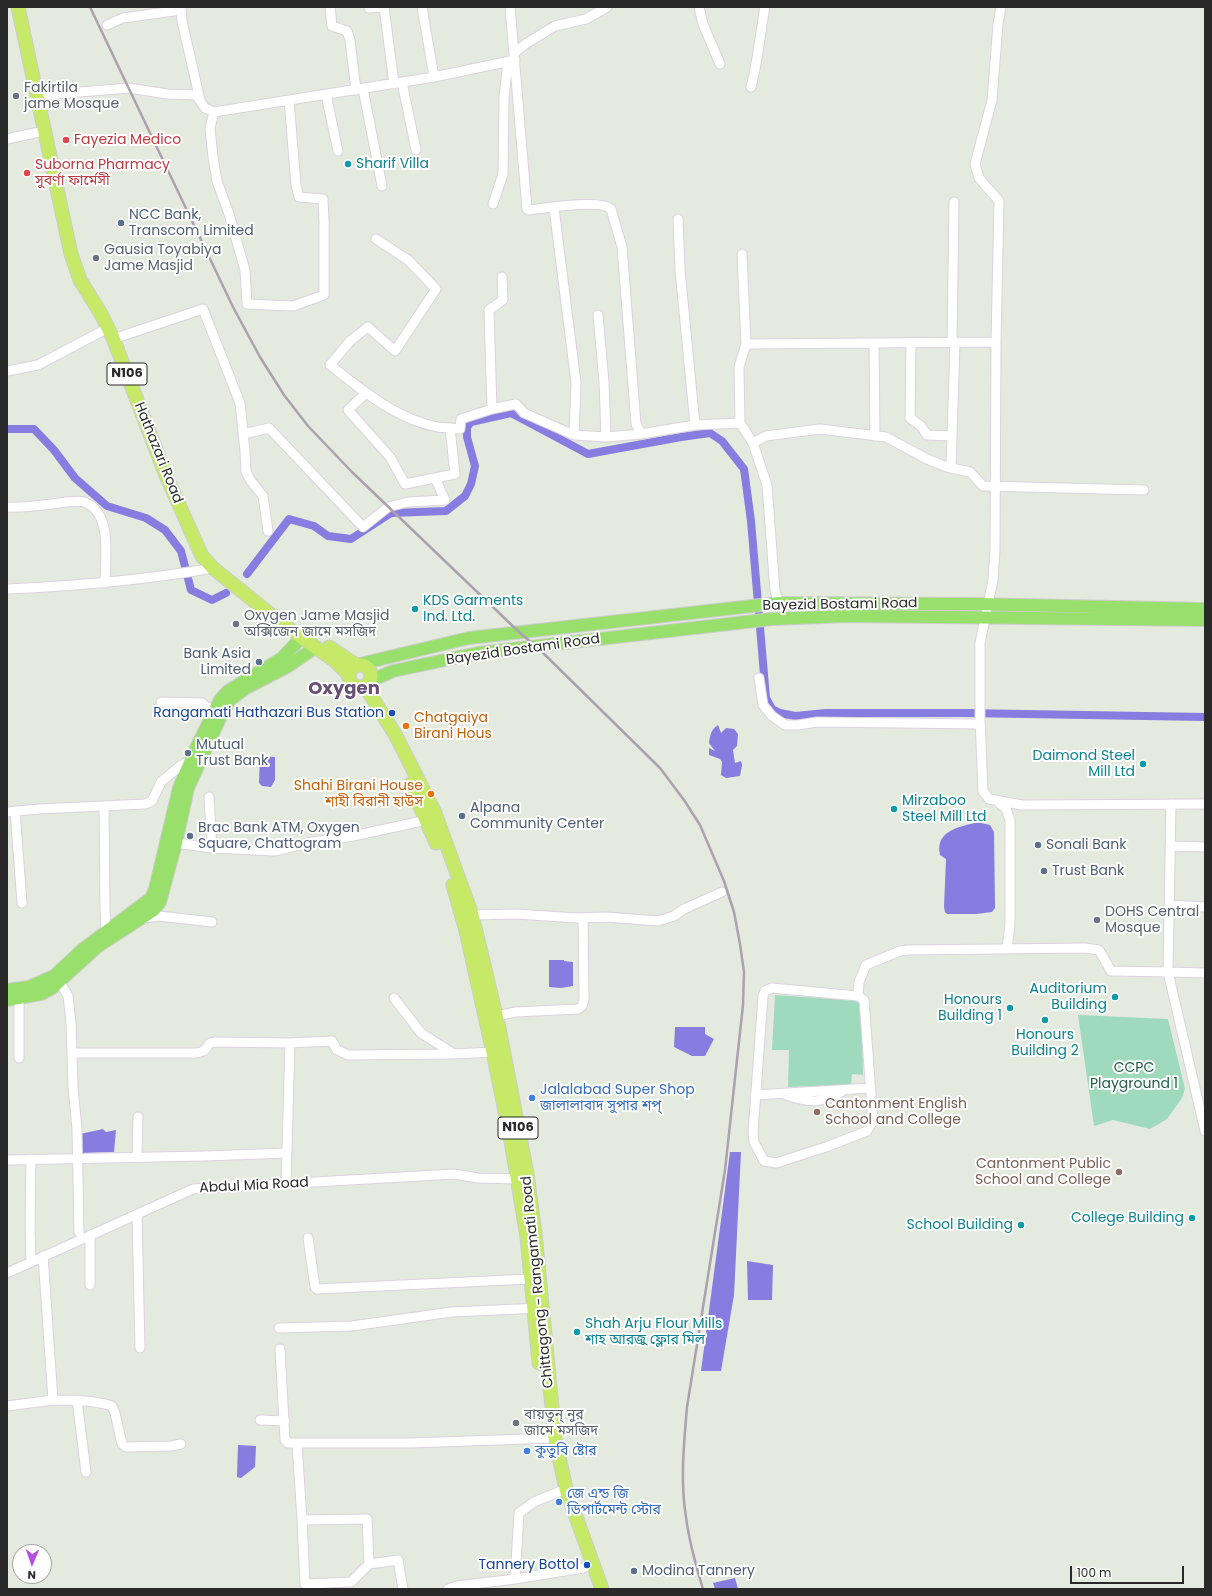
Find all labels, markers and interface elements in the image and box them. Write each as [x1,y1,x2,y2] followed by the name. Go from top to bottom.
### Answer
[24,80,119,112] place label: Fakirtila jame Mosque
[11,91,21,101] marker: Fakirtila jame Mosque
[74,132,181,148] place label: Fayezia Medico
[61,135,71,145] marker: Fayezia Medico
[356,156,429,172] place label: Sharif Villa
[35,157,170,190] place label: Suborna Pharmacy সুবর্ণা ফার্মেসী
[343,159,353,169] marker: Sharif Villa
[22,168,32,178] marker: Suborna Pharmacy সুবর্ণা ফার্মেসী
[129,207,254,240] place label: NCC Bank, Transcom Limited
[116,218,126,228] marker: NCC Bank, Transcom Limited
[104,242,221,274] place label: Gausia Toyabiya Jame Masjid
[91,253,101,263] marker: Gausia Toyabiya Jame Masjid
[107,363,147,385] road number: N106
[130,400,186,506] street label: Hathazari Road
[423,593,523,626] place label: KDS Garments Ind. Ltd.
[762,595,918,615] street label: Bayezid Bostami Road
[410,604,420,614] marker: KDS Garments Ind. Ltd.
[244,608,389,640] place label: Oxygen Jame Masjid অক্সিজেন জামে মসজিদ
[231,619,241,629] marker: Oxygen Jame Masjid অক্সিজেন জামে মসজিদ
[445,631,601,669] street label: Bayezid Bostami Road
[183,646,251,678] place label: Bank Asia Limited
[254,657,264,667] marker: Bank Asia Limited
[308,678,380,700] district label: Oxygen
[153,705,384,721] place label: Rangamati Hathazari Bus Station
[387,708,397,718] marker: Rangamati Hathazari Bus Station
[414,710,492,742] place label: Chatgaiya Birani Hous
[401,721,411,731] marker: Chatgaiya Birani Hous
[196,737,268,770] place label: Mutual Trust Bank
[183,748,193,758] marker: Mutual Trust Bank
[1033,748,1135,780] place label: Daimond Steel Mill Ltd
[1138,759,1148,769] marker: Daimond Steel Mill Ltd
[294,778,423,810] place label: Shahi Birani House শাহী বিরানী হাউস
[426,789,436,799] marker: Shahi Birani House শাহী বিরানী হাউস
[902,793,987,826] place label: Mirzaboo Steel Mill Ltd
[470,800,604,832] place label: Alpana Community Center
[889,804,899,814] marker: Mirzaboo Steel Mill Ltd
[457,811,467,821] marker: Alpana Community Center
[198,820,360,852] place label: Brac Bank ATM, Oxygen Square, Chattogram
[185,831,195,841] marker: Brac Bank ATM, Oxygen Square, Chattogram
[1046,837,1126,853] place label: Sonali Bank
[1033,840,1043,850] marker: Sonali Bank
[1052,863,1124,879] place label: Trust Bank
[1039,866,1049,876] marker: Trust Bank
[1105,904,1199,936] place label: DOHS Central Mosque
[1092,915,1102,925] marker: DOHS Central Mosque
[1030,981,1107,1014] place label: Auditorium Building
[938,992,1002,1024] place label: Honours Building 1
[1110,992,1120,1002] marker: Auditorium Building
[1005,1003,1015,1013] marker: Honours Building 1
[1040,1015,1050,1025] marker: Honours Building 2
[1011,1027,1079,1060] place label: Honours Building 2
[1090,1060,1178,1092] park label: CCPC Playground 1
[540,1082,695,1114] place label: Jalalabad Super Shop জালালাবাদ সুপার শপ্
[527,1093,537,1103] marker: Jalalabad Super Shop জালালাবাদ সুপার শপ্
[825,1096,967,1128] place label: Cantonment English School and College
[812,1107,822,1117] marker: Cantonment English School and College
[498,1117,538,1139] road number: N106
[975,1156,1111,1188] place label: Cantonment Public School and College
[1114,1167,1124,1177] marker: Cantonment Public School and College
[199,1175,309,1197] street label: Abdul Mia Road
[518,1175,558,1389] street label: Chittagong - Rangamati Road
[1071,1210,1184,1226] place label: College Building
[1187,1213,1197,1223] marker: College Building
[906,1217,1013,1233] place label: School Building
[1016,1220,1026,1230] marker: School Building
[585,1316,722,1348] place label: Shah Arju Flour Mills শাহ আরজু ফ্লোর মিল
[572,1327,582,1337] marker: Shah Arju Flour Mills শাহ আরজু ফ্লোর মিল
[524,1407,598,1440] place label: বায়তুন্ নুর জামে মসজিদ
[511,1418,521,1428] marker: বায়তুন্ নুর জামে মসজিদ
[535,1443,597,1459] place label: কুতুবি ষ্টোর
[522,1446,532,1456] marker: কুতুবি ষ্টোর
[567,1486,661,1518] place label: জে এন্ড জি ডিপার্টমেন্ট স্টোর
[554,1497,564,1507] marker: জে এন্ড জি ডিপার্টমেন্ট স্টোর
[12,1544,52,1584] north arrow
[478,1557,579,1573] place label: Tannery Bottol
[1072,1558,1186,1584] scale bar
[582,1560,592,1570] marker: Tannery Bottol
[642,1563,755,1579] place label: Modina Tannery
[1077,1564,1111,1581] text: 100 m
[629,1566,639,1576] marker: Modina Tannery
[27,1567,36,1583] text: N

